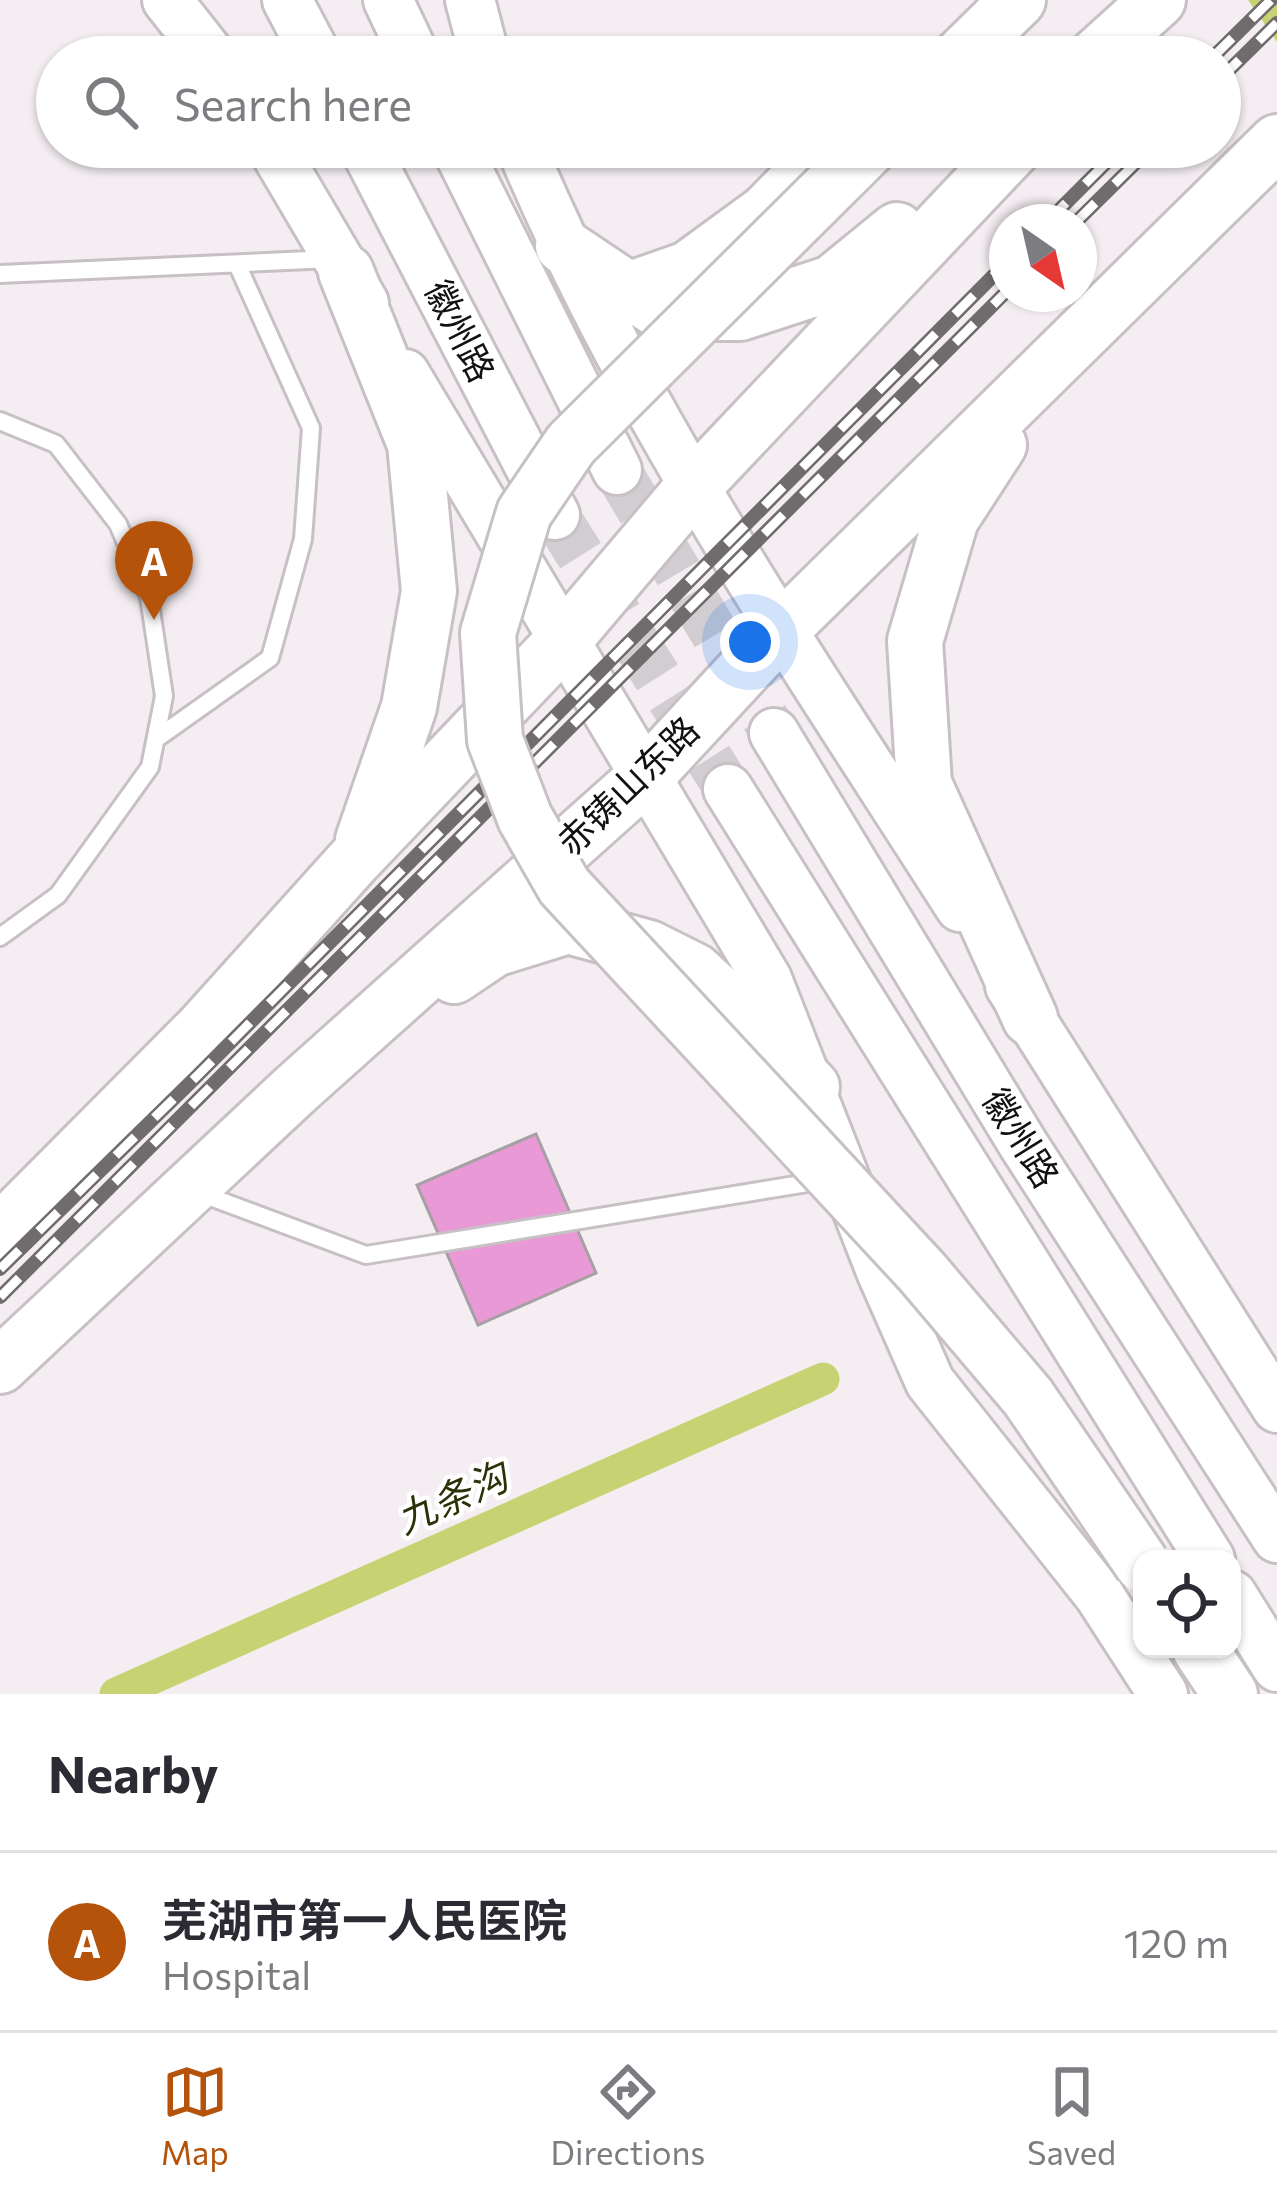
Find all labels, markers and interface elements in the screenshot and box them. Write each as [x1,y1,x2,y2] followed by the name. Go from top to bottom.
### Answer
[36,36,1241,168] search box
[78,69,144,135] icon: search
[174,75,412,130] text: Search here
[989,204,1097,312] north arrow
[418,272,506,388] street label: 徽州路
[115,521,193,620] pin: A
[720,612,780,672] your location
[547,706,707,863] street label: 赤铸山东路
[975,1079,1070,1194] street label: 徽州路
[388,1449,518,1542] water label: 九条沟
[1133,1550,1241,1658] map controls
[1133,1550,1241,1658] button: locate
[48,1741,218,1804] text: Nearby
[162,1891,567,1946] text: 芜湖市第一人民医院
[73,1918,101,1966] text: A
[1124,1918,1229,1966] text: 120 m
[162,1950,311,1998] text: Hospital
[161,2059,229,2172] tab: Map
[551,2059,705,2172] tab: Directions
[1027,2059,1116,2172] tab: Saved

